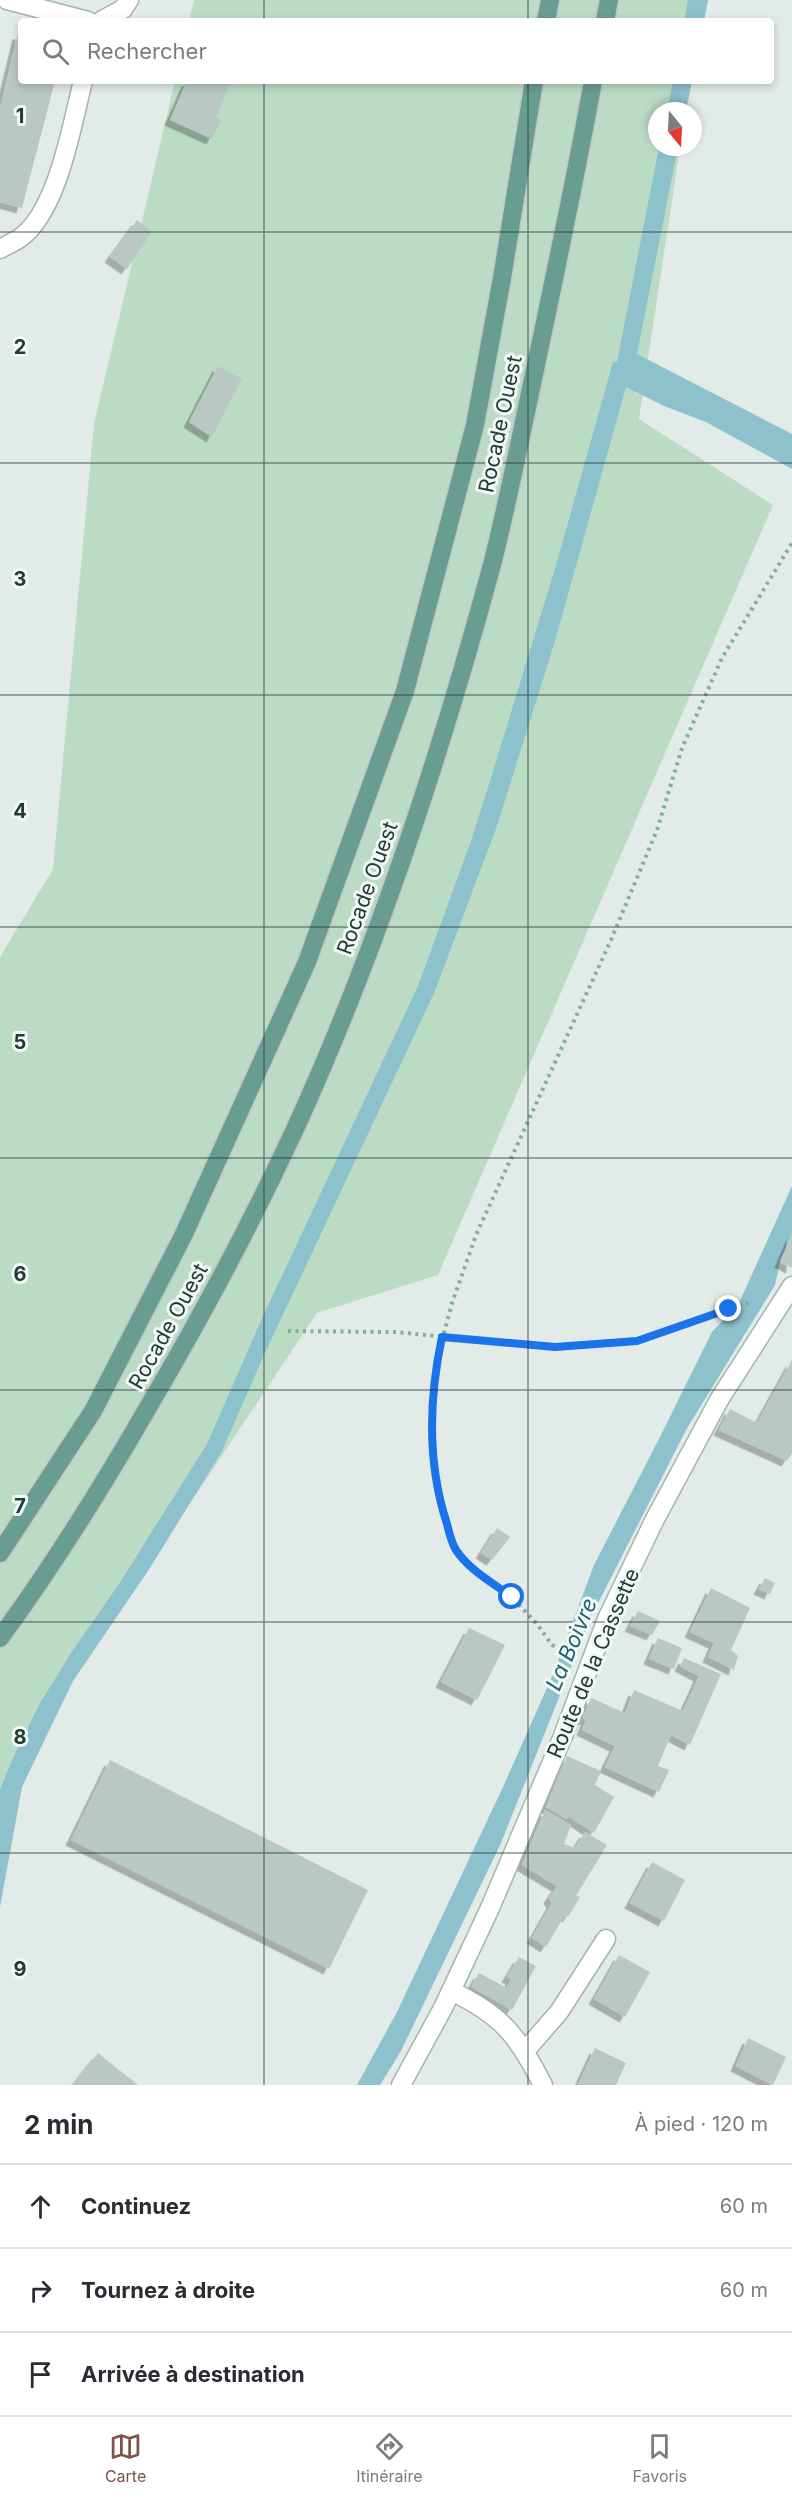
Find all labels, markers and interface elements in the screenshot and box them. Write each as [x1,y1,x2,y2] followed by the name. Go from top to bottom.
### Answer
[18,18,774,84] search box
[39,35,72,68] icon: search
[87,38,207,64] text: Rechercher
[648,102,702,156] north arrow
[16,104,24,128] text: 1
[14,335,26,359] text: 2
[473,353,527,495] street label: Rocade Ouest
[14,567,26,591] text: 3
[13,799,27,823] text: 4
[331,818,403,958] street label: Rocade Ouest
[14,1030,26,1054] text: 5
[123,1259,213,1393] street label: Rocade Ouest
[14,1262,27,1286] text: 6
[715,1295,741,1321] route end
[14,1494,26,1518] text: 7
[542,1564,644,1762] street label: Route de la Cassette
[498,1583,524,1609] route start
[540,1594,602,1694] water label: La Boivre
[13,1725,27,1749] text: 8
[14,1957,27,1981] text: 9
[24,2109,94,2140] text: 2 min
[634,2112,768,2136] text: À pied · 120 m
[24,2190,57,2223] icon: ahead
[81,2193,191,2219] text: Continuez
[720,2194,768,2218] text: 60 m
[24,2274,57,2307] icon: right
[81,2277,255,2303] text: Tournez à droite
[720,2278,768,2302] text: 60 m
[24,2358,57,2391] icon: arrive
[81,2361,305,2387] text: Arrivée à destination
[105,2430,146,2486] tab: Carte
[356,2430,423,2486] tab: Itinéraire
[632,2430,687,2486] tab: Favoris

